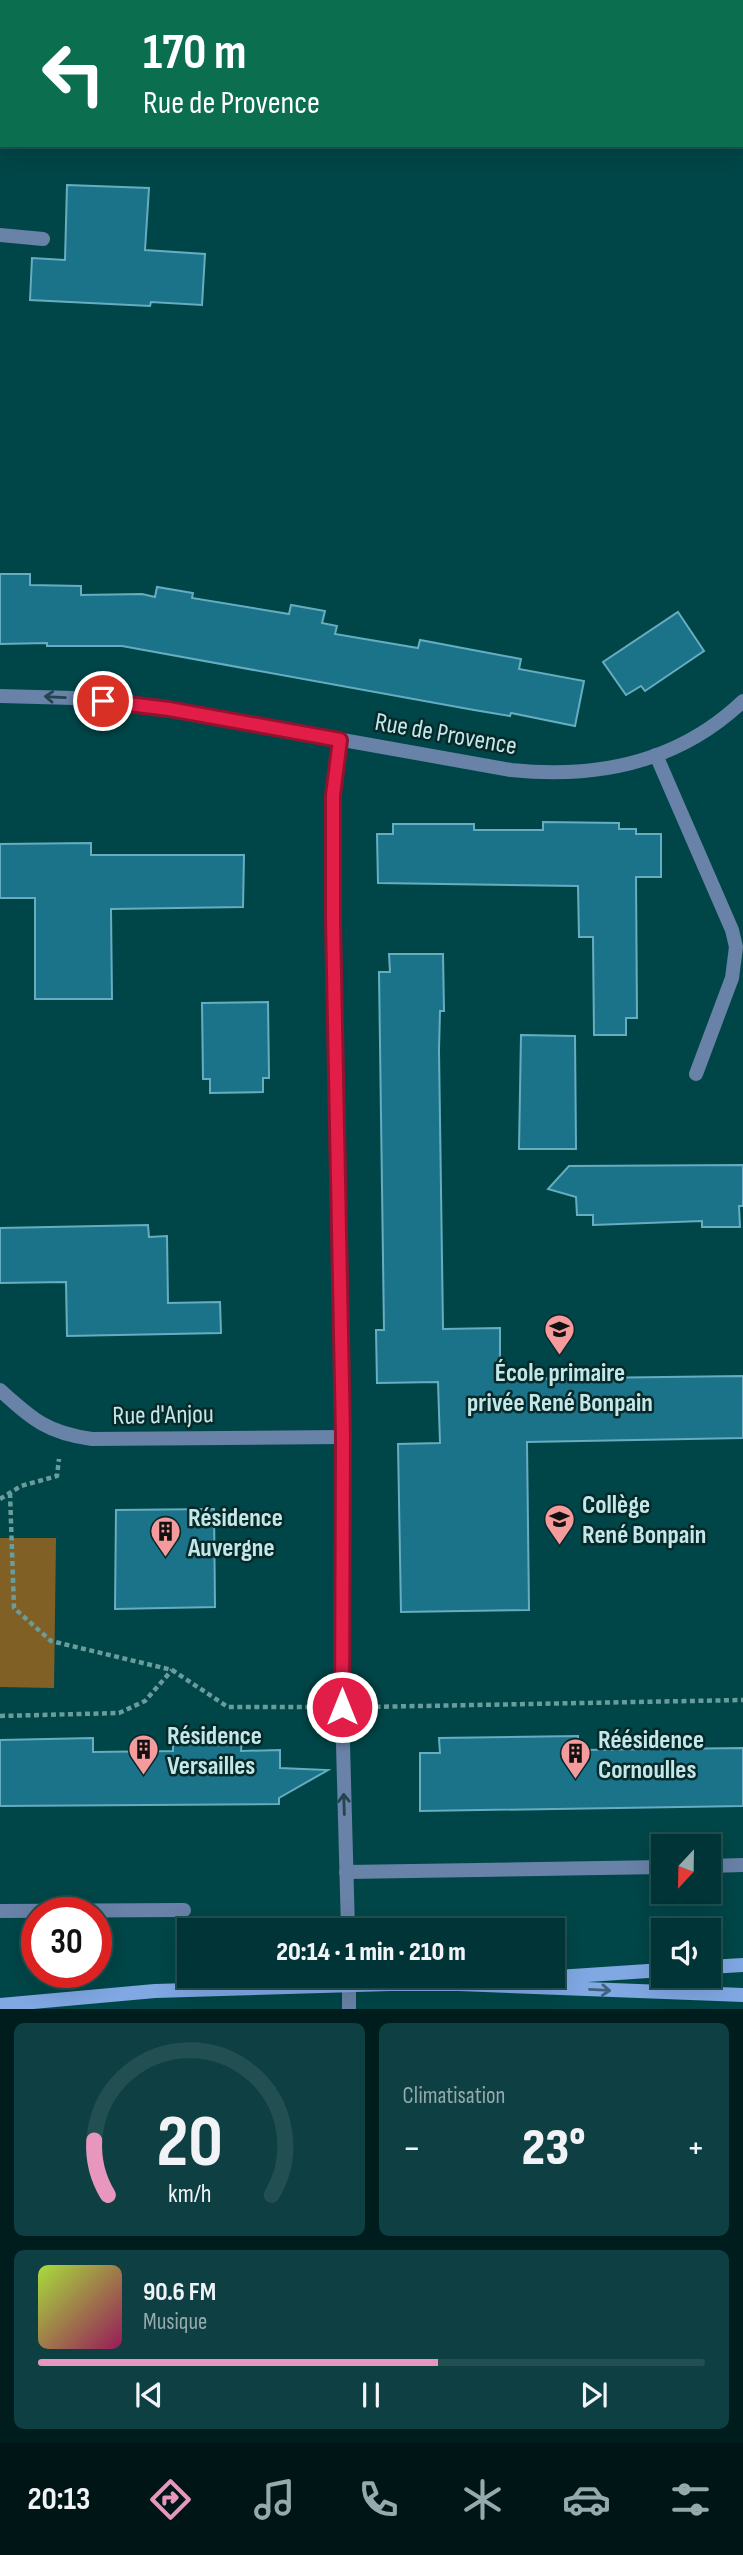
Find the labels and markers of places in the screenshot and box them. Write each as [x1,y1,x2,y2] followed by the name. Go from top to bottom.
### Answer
[73,671,133,731] pin
[543,1312,577,1356] school or university icon: École primaire privée René Bonpain
[467,1358,653,1419] place label: École primaire privée René Bonpain
[582,1490,706,1551] place label: Collège René Bonpain
[542,1502,576,1546] school or university icon: Collège René Bonpain
[187,1503,283,1564] place label: Résidence Auvergne
[148,1515,182,1559] building icon: Résidence Auvergne
[167,1721,262,1782] place label: Résidence Versailles
[598,1725,704,1786] place label: Réésidence Cornoulles
[127,1733,161,1777] building icon: Résidence Versailles
[558,1737,592,1781] building icon: Réésidence Cornoulles

